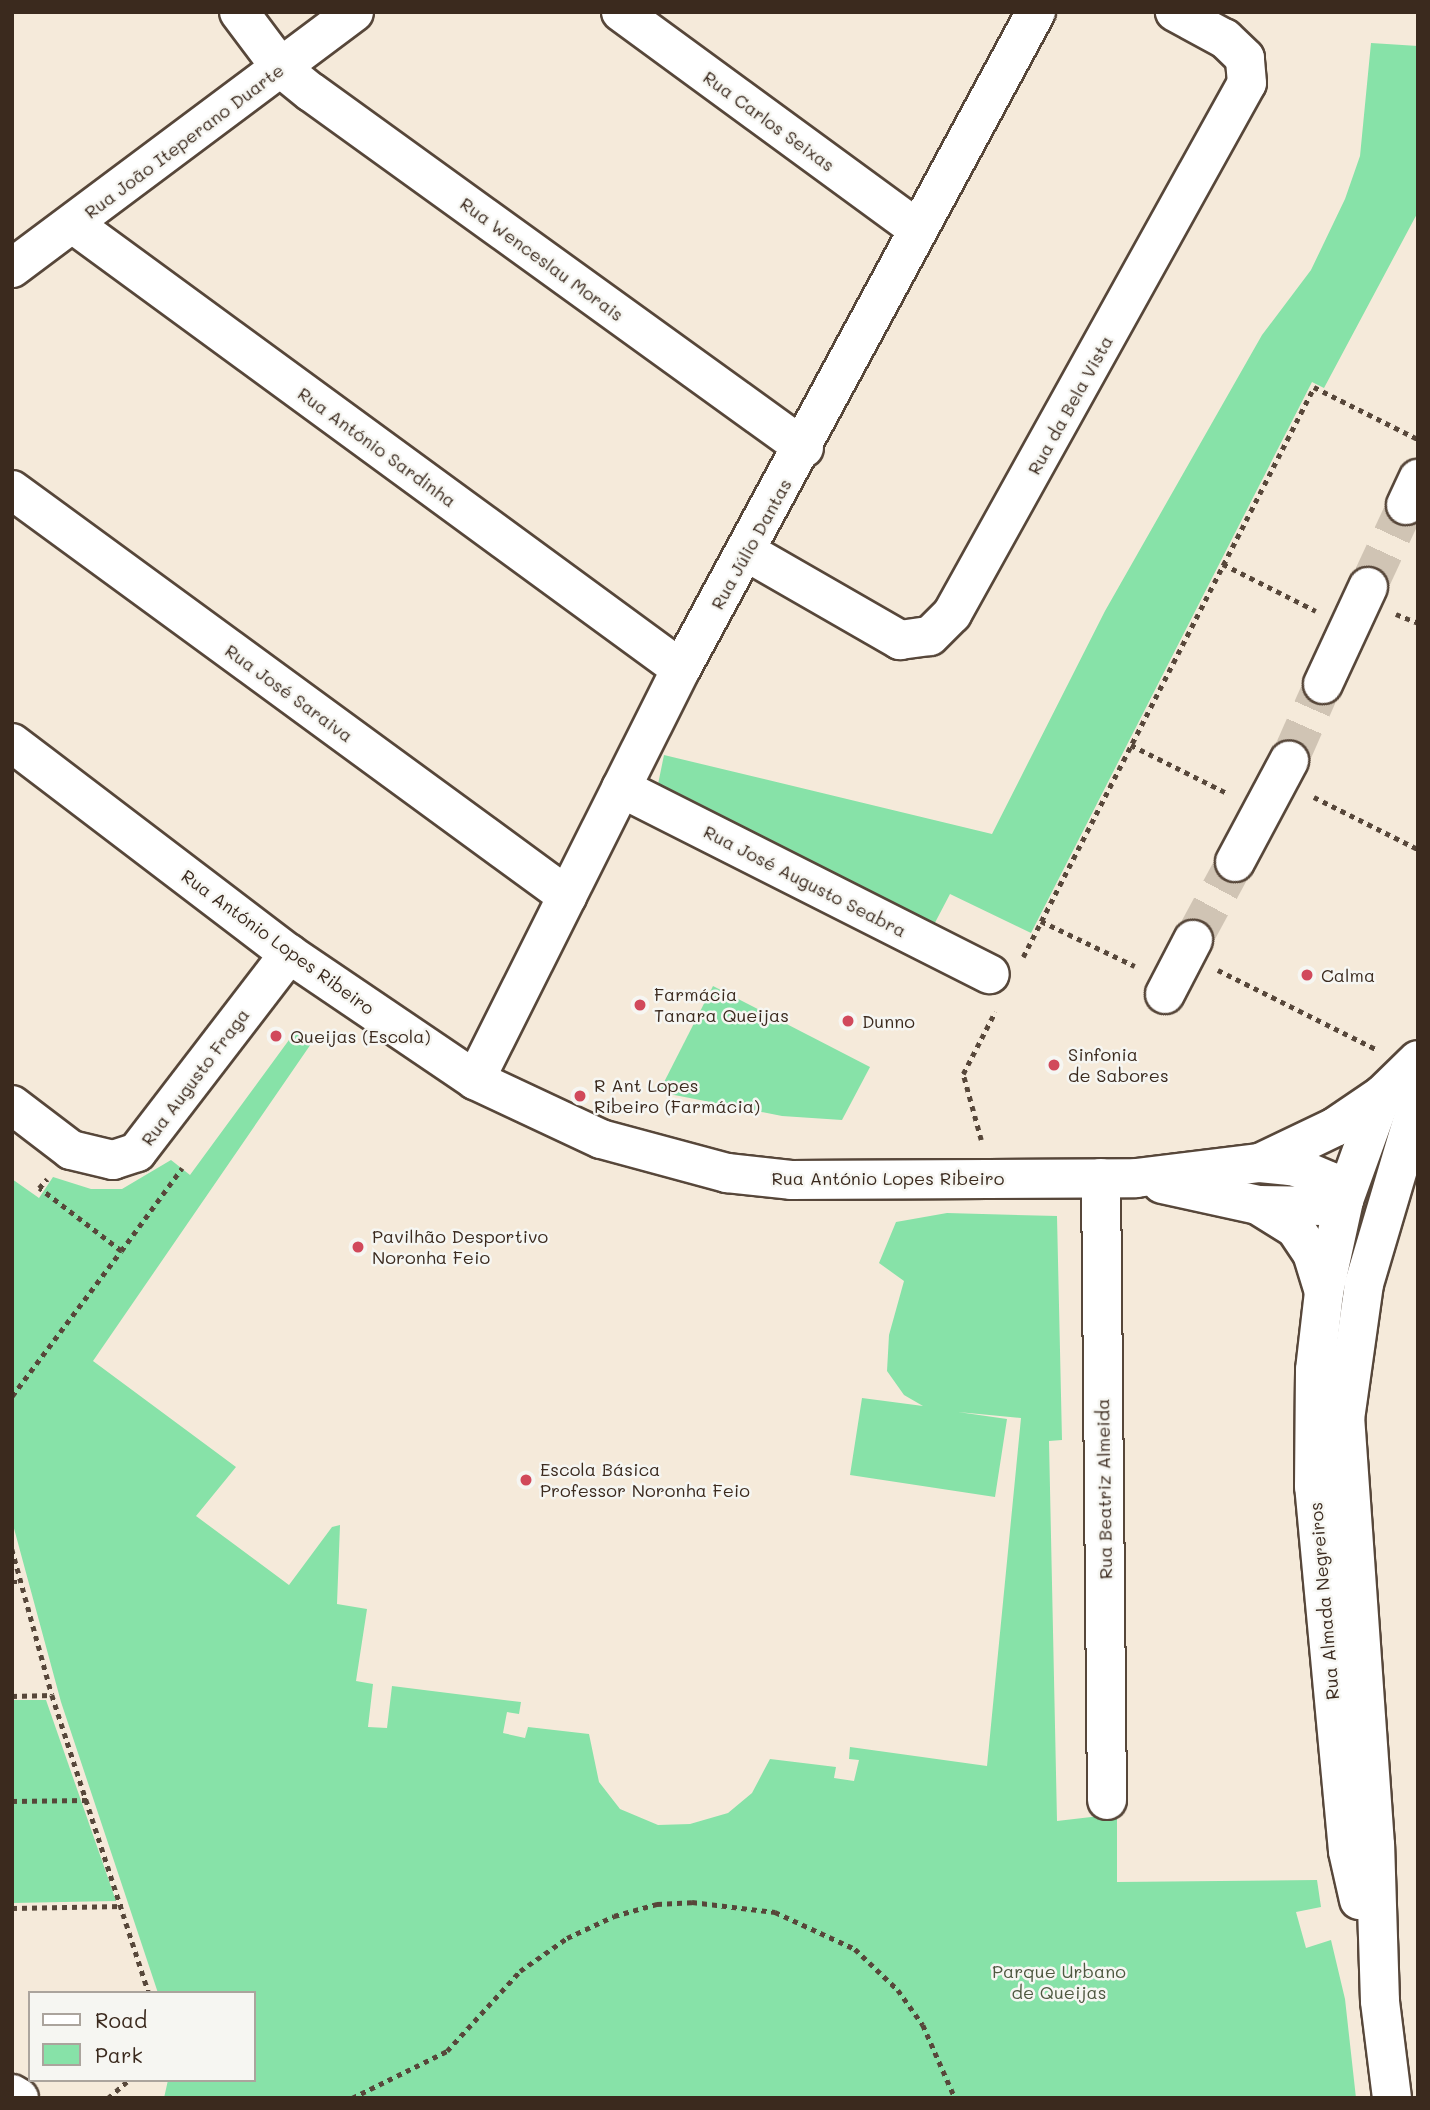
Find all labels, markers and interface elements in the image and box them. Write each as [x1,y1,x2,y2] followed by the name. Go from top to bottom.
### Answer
[80,59,288,223] street label: Rua João Iteperano Duarte
[699,66,839,176] street label: Rua Carlos Seixas
[456,192,628,326] street label: Rua Wenceslau Morais
[1023,332,1117,478] street label: Rua da Bela Vista
[294,382,460,512] street label: Rua António Sardinha
[706,475,796,613] street label: Rua Júlio Dantas
[221,639,357,747] street label: Rua José Saraiva
[700,820,910,942] street label: Rua José Augusto Seabra
[177,865,379,1019] street label: Rua António Lopes Ribeiro
[1321,964,1375,986] place label: Calma
[1299,967,1315,983] marker: Calma
[654,984,789,1026] place label: Farmácia Tanara Queijas
[632,997,648,1013] marker: Farmácia Tanara Queijas
[136,1004,254,1150] street label: Rua Augusto Fraga
[862,1010,915,1032] place label: Dunno
[840,1013,856,1029] marker: Dunno
[290,1025,431,1047] place label: Queijas (Escola)
[268,1028,284,1044] marker: Queijas (Escola)
[1068,1044,1169,1086] place label: Sinfonia de Sabores
[1046,1057,1062,1073] marker: Sinfonia de Sabores
[594,1075,760,1118] place label: R Ant Lopes Ribeiro (Farmácia)
[572,1088,588,1104] marker: R Ant Lopes Ribeiro (Farmácia)
[771,1167,1005,1189] street label: Rua António Lopes Ribeiro
[372,1226,548,1268] place label: Pavilhão Desportivo Noronha Feio
[350,1239,366,1255] marker: Pavilhão Desportivo Noronha Feio
[1092,1398,1116,1580] street label: Rua Beatriz Almeida
[540,1459,750,1502] place label: Escola Básica Professor Noronha Feio
[518,1472,534,1488] marker: Escola Básica Professor Noronha Feio
[1305,1501,1343,1701] street label: Rua Almada Negreiros
[992,1961,1126,2004] park label: Parque Urbano de Queijas
[28,1991,256,2082] legend
[95,2006,147,2033] text: Road
[95,2041,143,2068] text: Park

